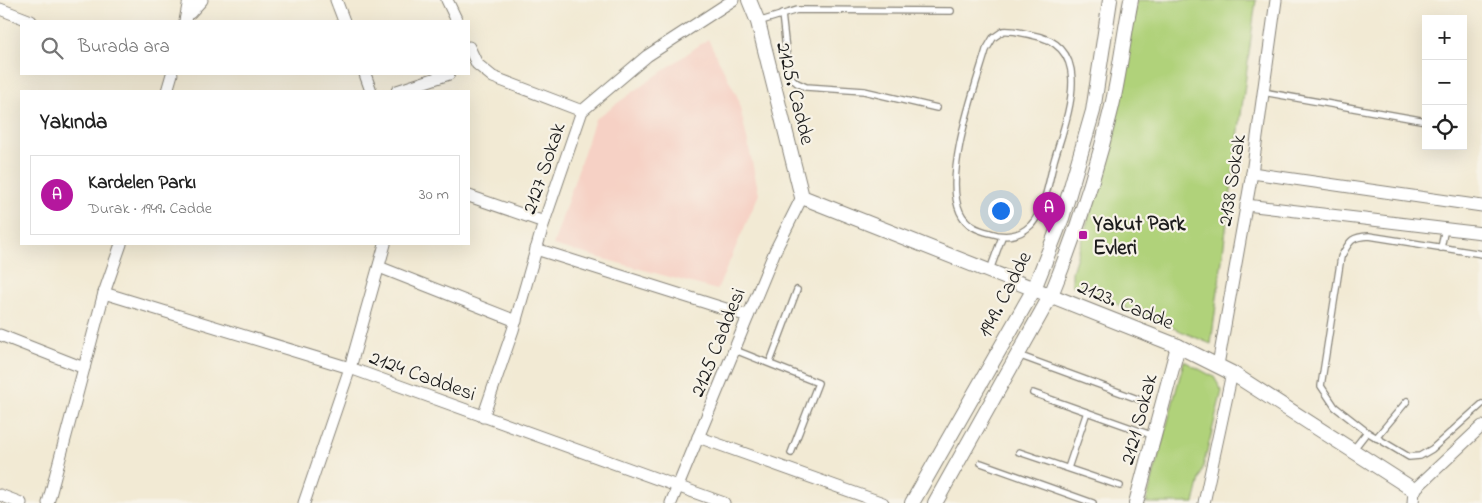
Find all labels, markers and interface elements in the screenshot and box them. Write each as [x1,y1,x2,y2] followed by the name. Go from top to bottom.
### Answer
[1422,15,1467,150] map controls
[1422,15,1467,60] button: +
[20,20,470,75] search box
[38,34,66,62] icon: search
[78,34,170,61] text: Burada ara
[767,39,821,149] street label: 2125. Cadde
[1422,60,1467,105] button: −
[1422,105,1467,150] button: locate
[40,108,107,138] text: Yakında
[515,118,575,218] street label: 2127 Sokak
[1211,132,1255,228] street label: 2138 Sokak
[88,170,196,197] text: Kardelen Parkı
[52,183,62,207] text: A
[419,183,449,207] text: 30 m
[1033,192,1065,233] pin: A
[88,197,212,221] text: Durak · 1949. Cadde
[988,198,1014,224] your location
[1092,210,1186,264] place label: Yakut Park Evleri
[1077,229,1089,241] marker: Yakut Park Evleri
[971,246,1041,343] street label: 1949. Cadde
[1073,273,1179,339] street label: 2123. Cadde
[683,284,754,402] street label: 2125 Caddesi
[365,344,480,410] street label: 2124 Caddesi
[1113,370,1167,468] street label: 2121 Sokak

